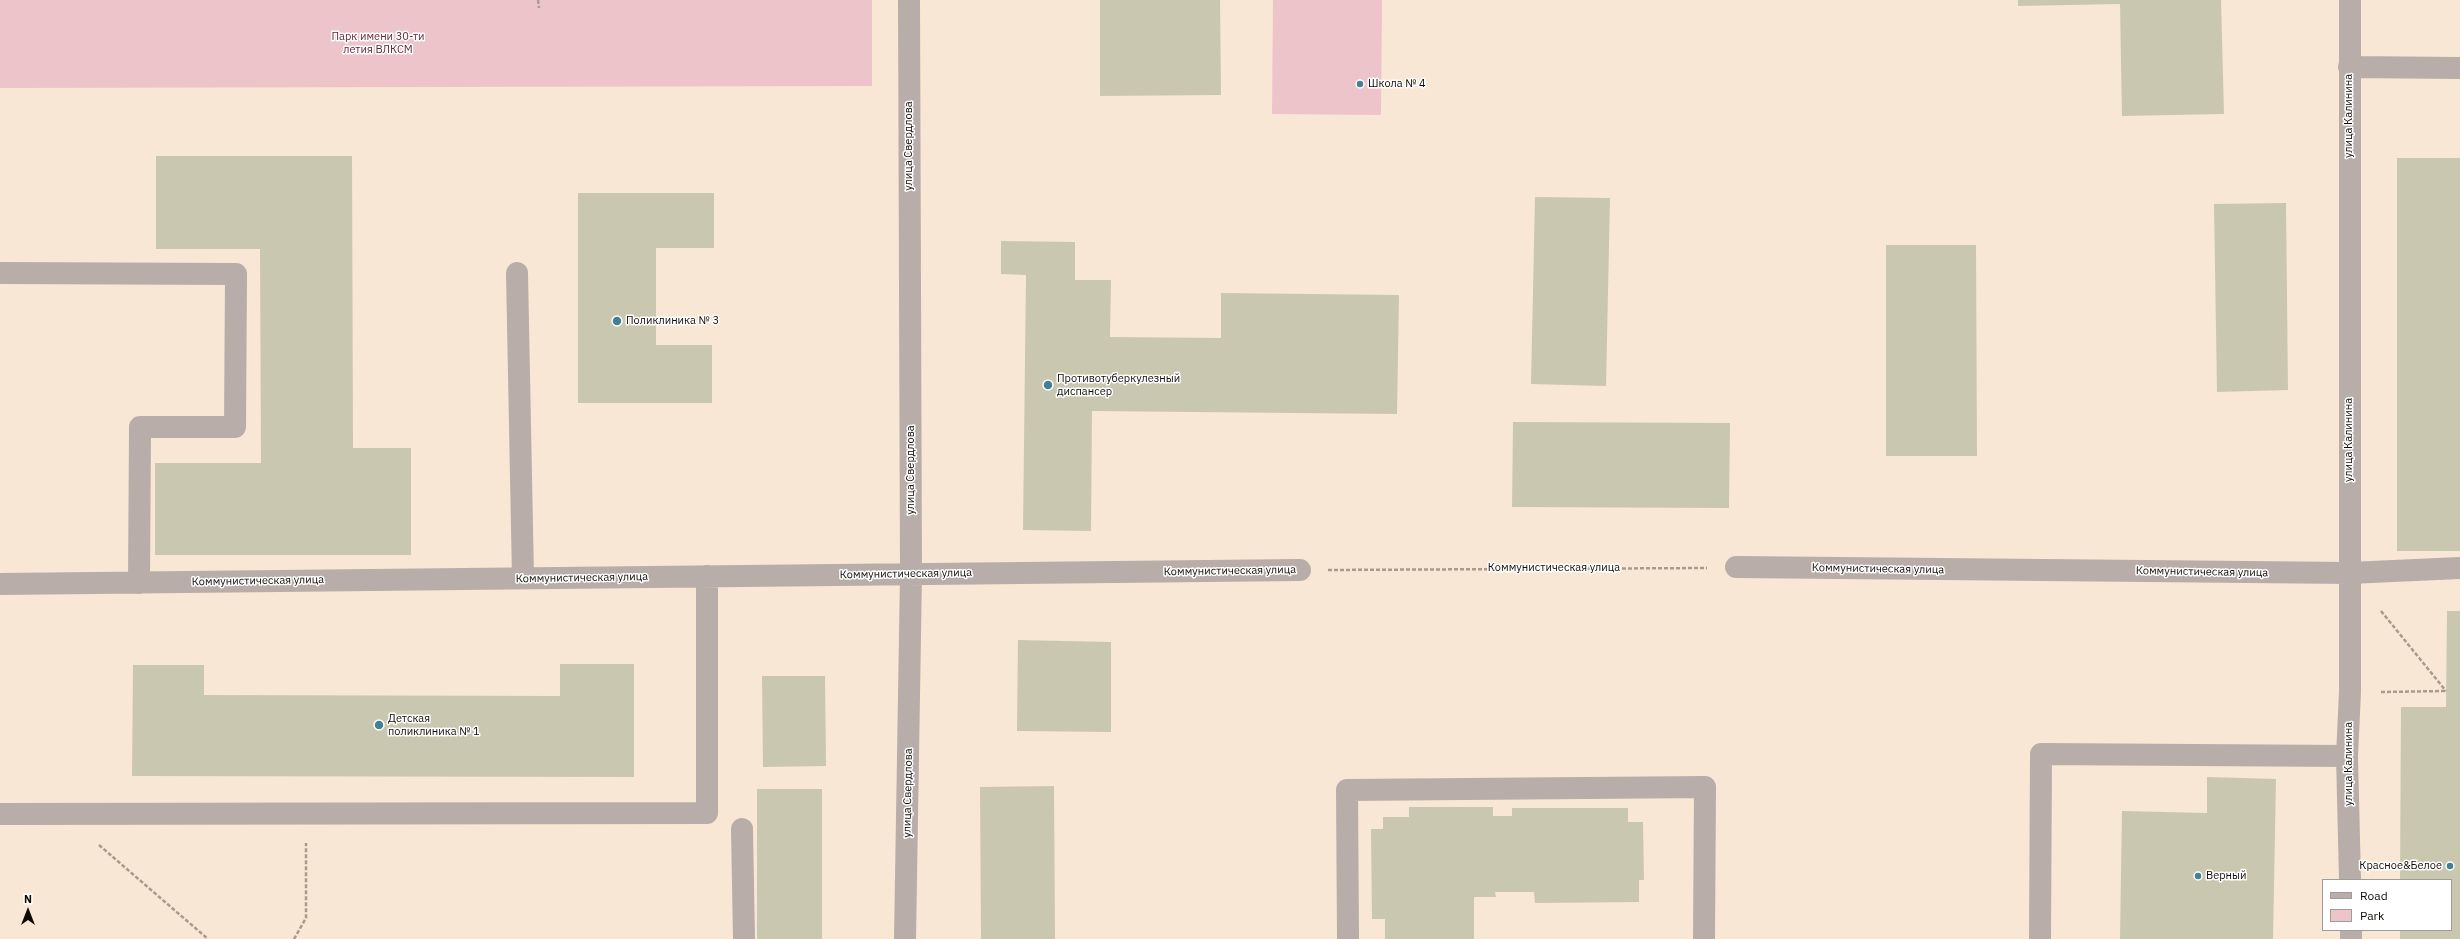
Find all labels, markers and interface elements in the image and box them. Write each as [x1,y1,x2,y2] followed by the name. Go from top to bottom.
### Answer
[331,30,425,56] park label: Парк имени 30-ти летия ВЛКСМ
[2342,74,2356,158] street label: улица Калинина
[1368,77,1426,91] place label: Школа № 4
[1355,79,1365,89] marker: Школа № 4
[902,101,916,191] street label: улица Свердлова
[626,314,719,328] place label: Поликлиника № 3
[611,315,623,327] marker: Поликлиника № 3
[1057,372,1180,398] place label: Противотуберкулезный диспансер
[1042,379,1054,391] marker: Противотуберкулезный диспансер
[2342,398,2356,482] street label: улица Калинина
[904,425,918,515] street label: улица Свердлова
[1488,561,1620,575] street label: Коммунистическая улица
[1812,561,1944,577] street label: Коммунистическая улица
[1164,563,1296,579] street label: Коммунистическая улица
[2136,564,2268,580] street label: Коммунистическая улица
[840,566,972,582] street label: Коммунистическая улица
[516,570,648,586] street label: Коммунистическая улица
[192,573,324,589] street label: Коммунистическая улица
[388,712,480,738] place label: Детская поликлиника № 1
[373,719,385,731] marker: Детская поликлиника № 1
[2342,722,2356,806] street label: улица Калинина
[901,748,915,838] street label: улица Свердлова
[2359,859,2442,873] place label: Красное&Белое
[2445,861,2455,871] marker: Красное&Белое
[2206,869,2247,883] place label: Верный
[2193,871,2203,881] marker: Верный
[2322,879,2452,931] legend
[2360,888,2388,903] text: Road
[8,891,48,931] north arrow
[24,892,32,906] text: N
[2360,908,2384,923] text: Park

